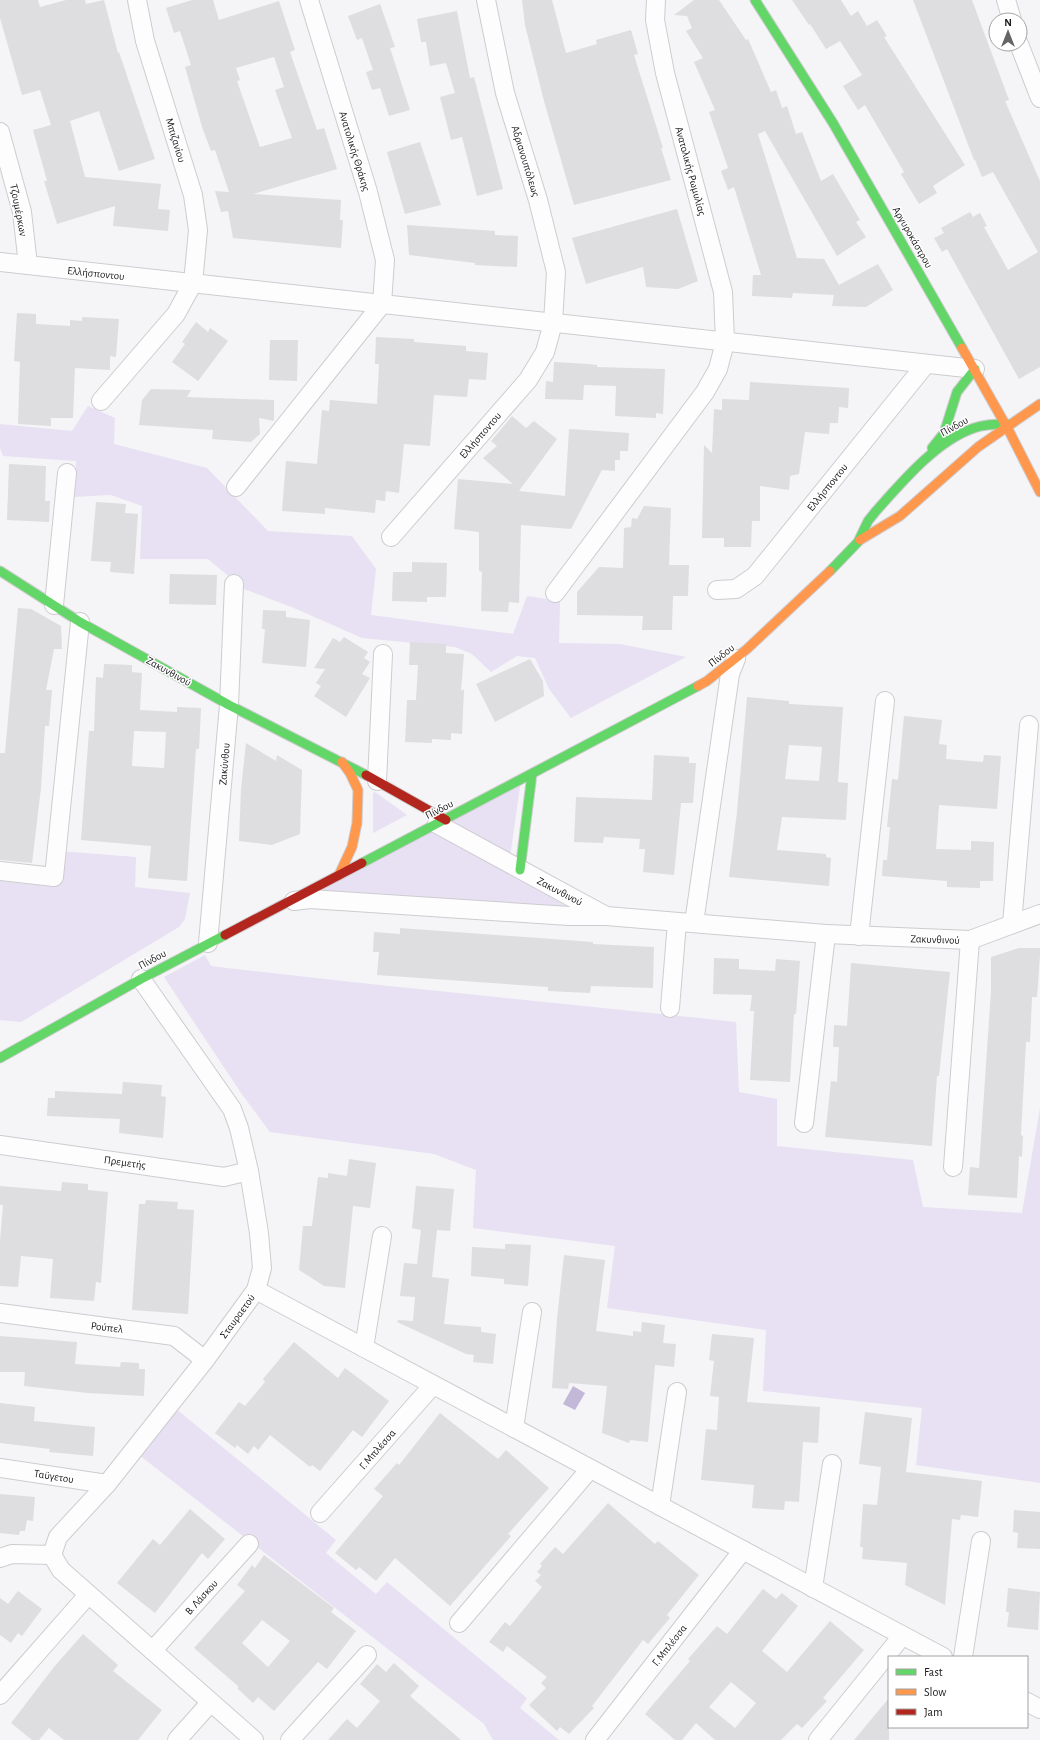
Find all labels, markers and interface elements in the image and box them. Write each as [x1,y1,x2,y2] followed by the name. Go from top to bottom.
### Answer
[988,12,1028,52] north arrow
[1004,17,1012,28] text: N
[337,110,372,193] street label: Ανατολικής Θράκης
[164,117,187,164] street label: Μπιζανίου
[510,124,542,198] street label: Αδριανουπόλεως
[673,125,708,217] street label: Ανατολικής Ρωμυλίας
[8,183,29,238] street label: Τζουμέρκων
[891,205,935,270] street label: Αργυροκάστρου
[67,265,125,282] street label: Ελλήσποντου
[457,410,503,461] street label: Ελλήσποντου
[938,414,970,439] street label: Πίνδου
[805,461,850,513] street label: Ελλήσποντου
[706,642,736,669] street label: Πίνδου
[144,655,193,688] street label: Ζακυνθινού
[217,742,232,786] street label: Ζακύνθου
[423,798,455,821] street label: Πίνδου
[535,875,584,908] street label: Ζακυνθινού
[910,933,960,946] street label: Ζακυνθινού
[136,948,168,971] street label: Πίνδου
[103,1154,147,1171] street label: Πρεμετής
[218,1292,257,1340] street label: Σταυραετού
[90,1320,124,1335] street label: Ρούπελ
[357,1427,398,1472] street label: Γ. Μπλέσσα
[33,1468,75,1485] street label: Ταϋγετου
[183,1578,220,1617] street label: Β. Λάσκου
[650,1622,689,1668] street label: Γ. Μπλέσσα
[888,1656,1028,1728] legend
[924,1666,943,1678] text: Fast
[924,1686,946,1698] text: Slow
[924,1706,943,1718] text: Jam

